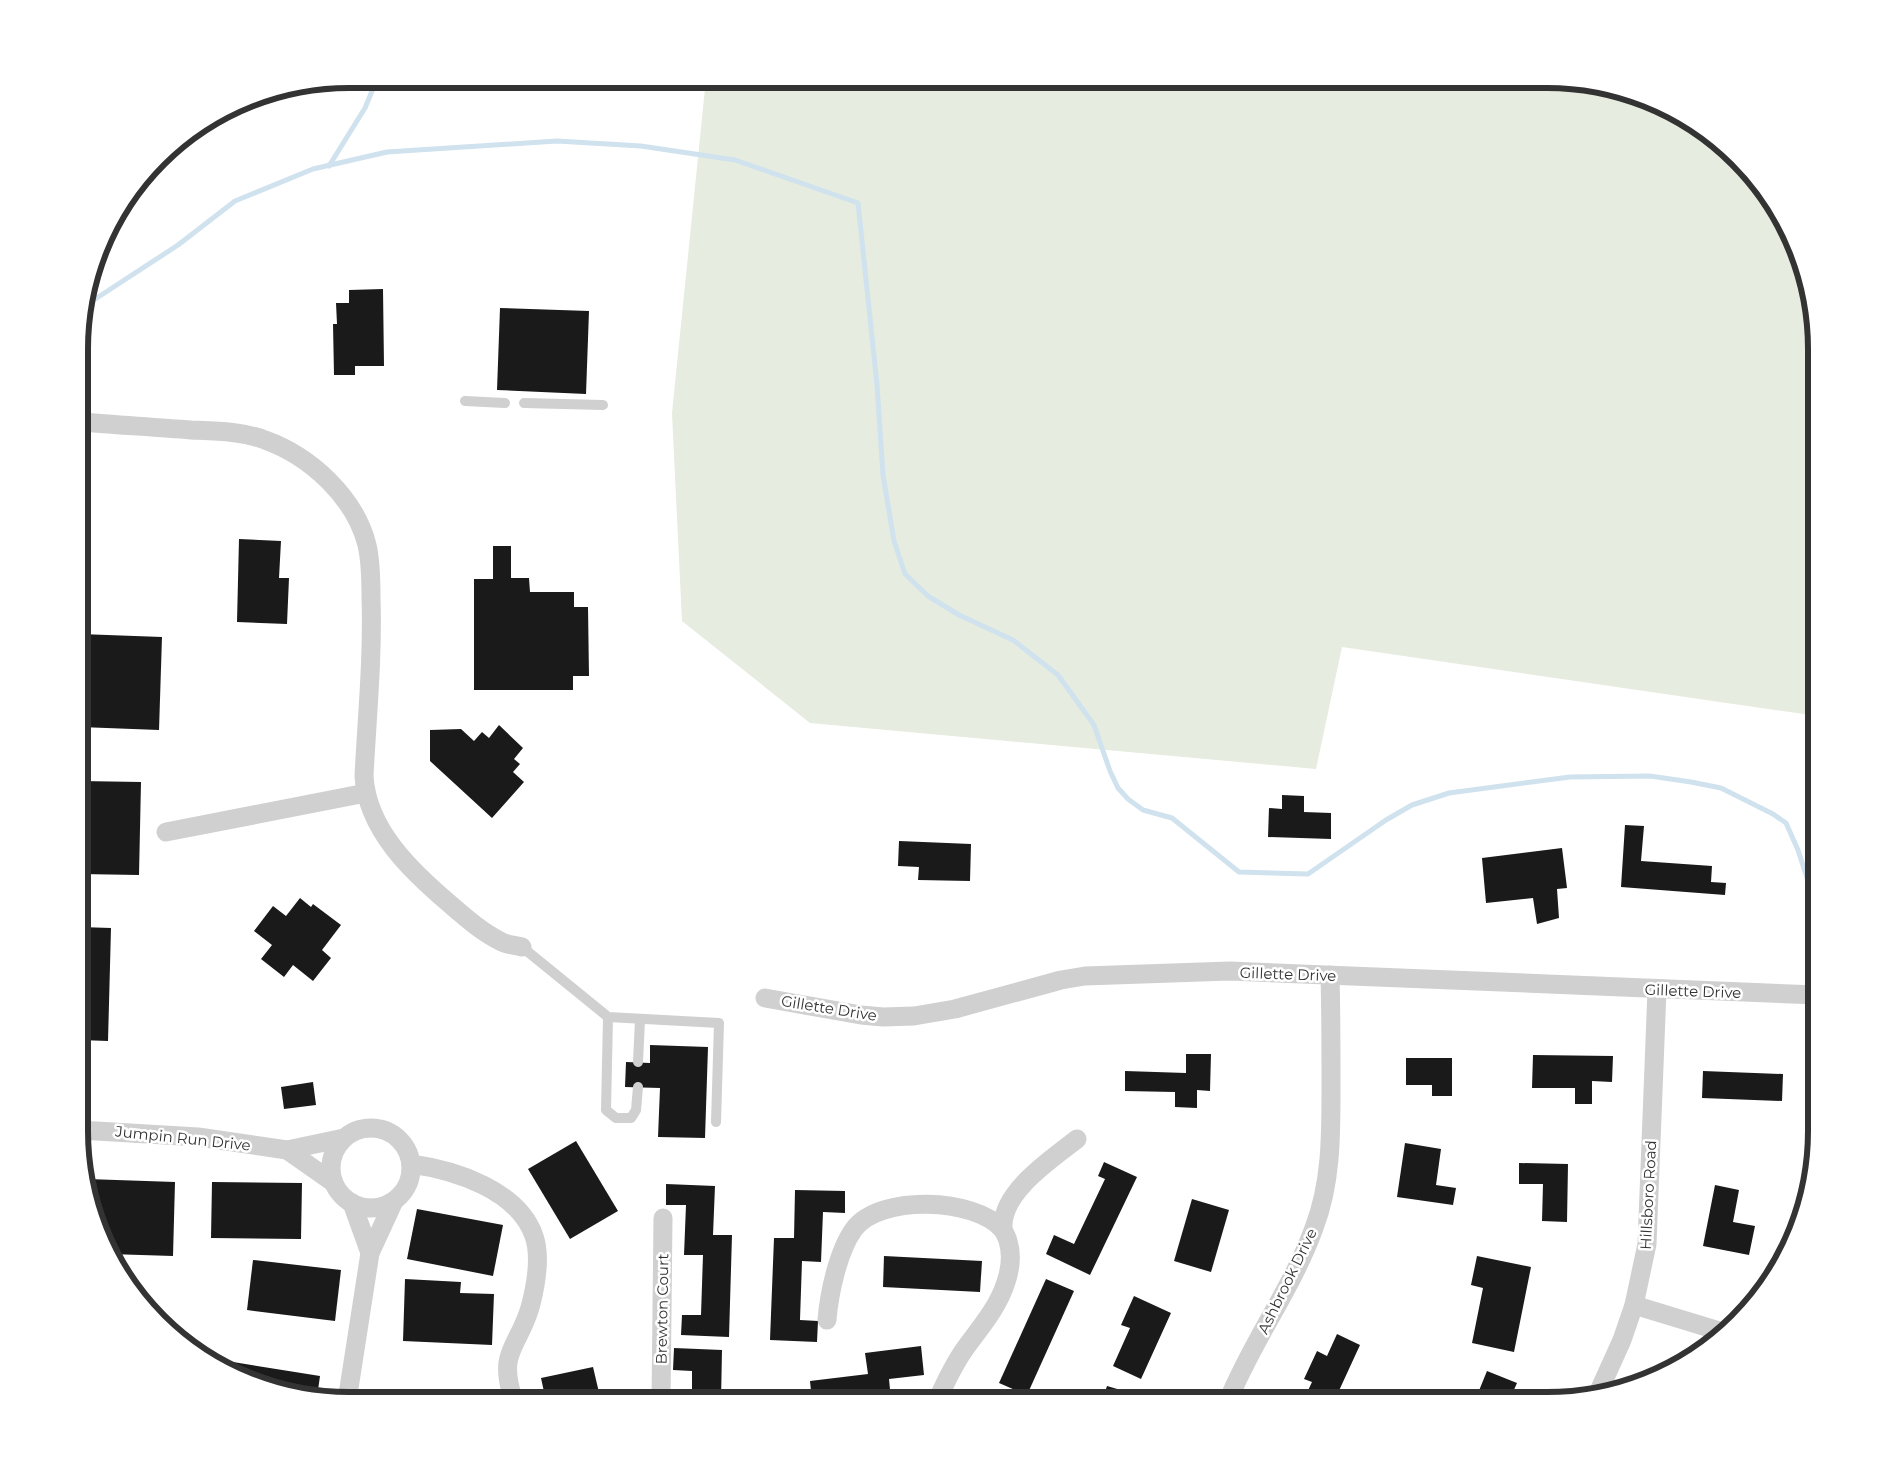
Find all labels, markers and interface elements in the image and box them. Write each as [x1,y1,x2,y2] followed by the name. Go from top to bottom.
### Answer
[1239,963,1337,985] street label: Gillette Drive
[1644,980,1742,1002] street label: Gillette Drive
[780,991,878,1025] street label: Gillette Drive
[113,1121,252,1155] street label: Jumpin Run Drive
[1636,1140,1660,1250] street label: Hillsboro Road
[1253,1225,1321,1337] street label: Ashbrook Drive
[652,1253,672,1365] street label: Brewton Court

